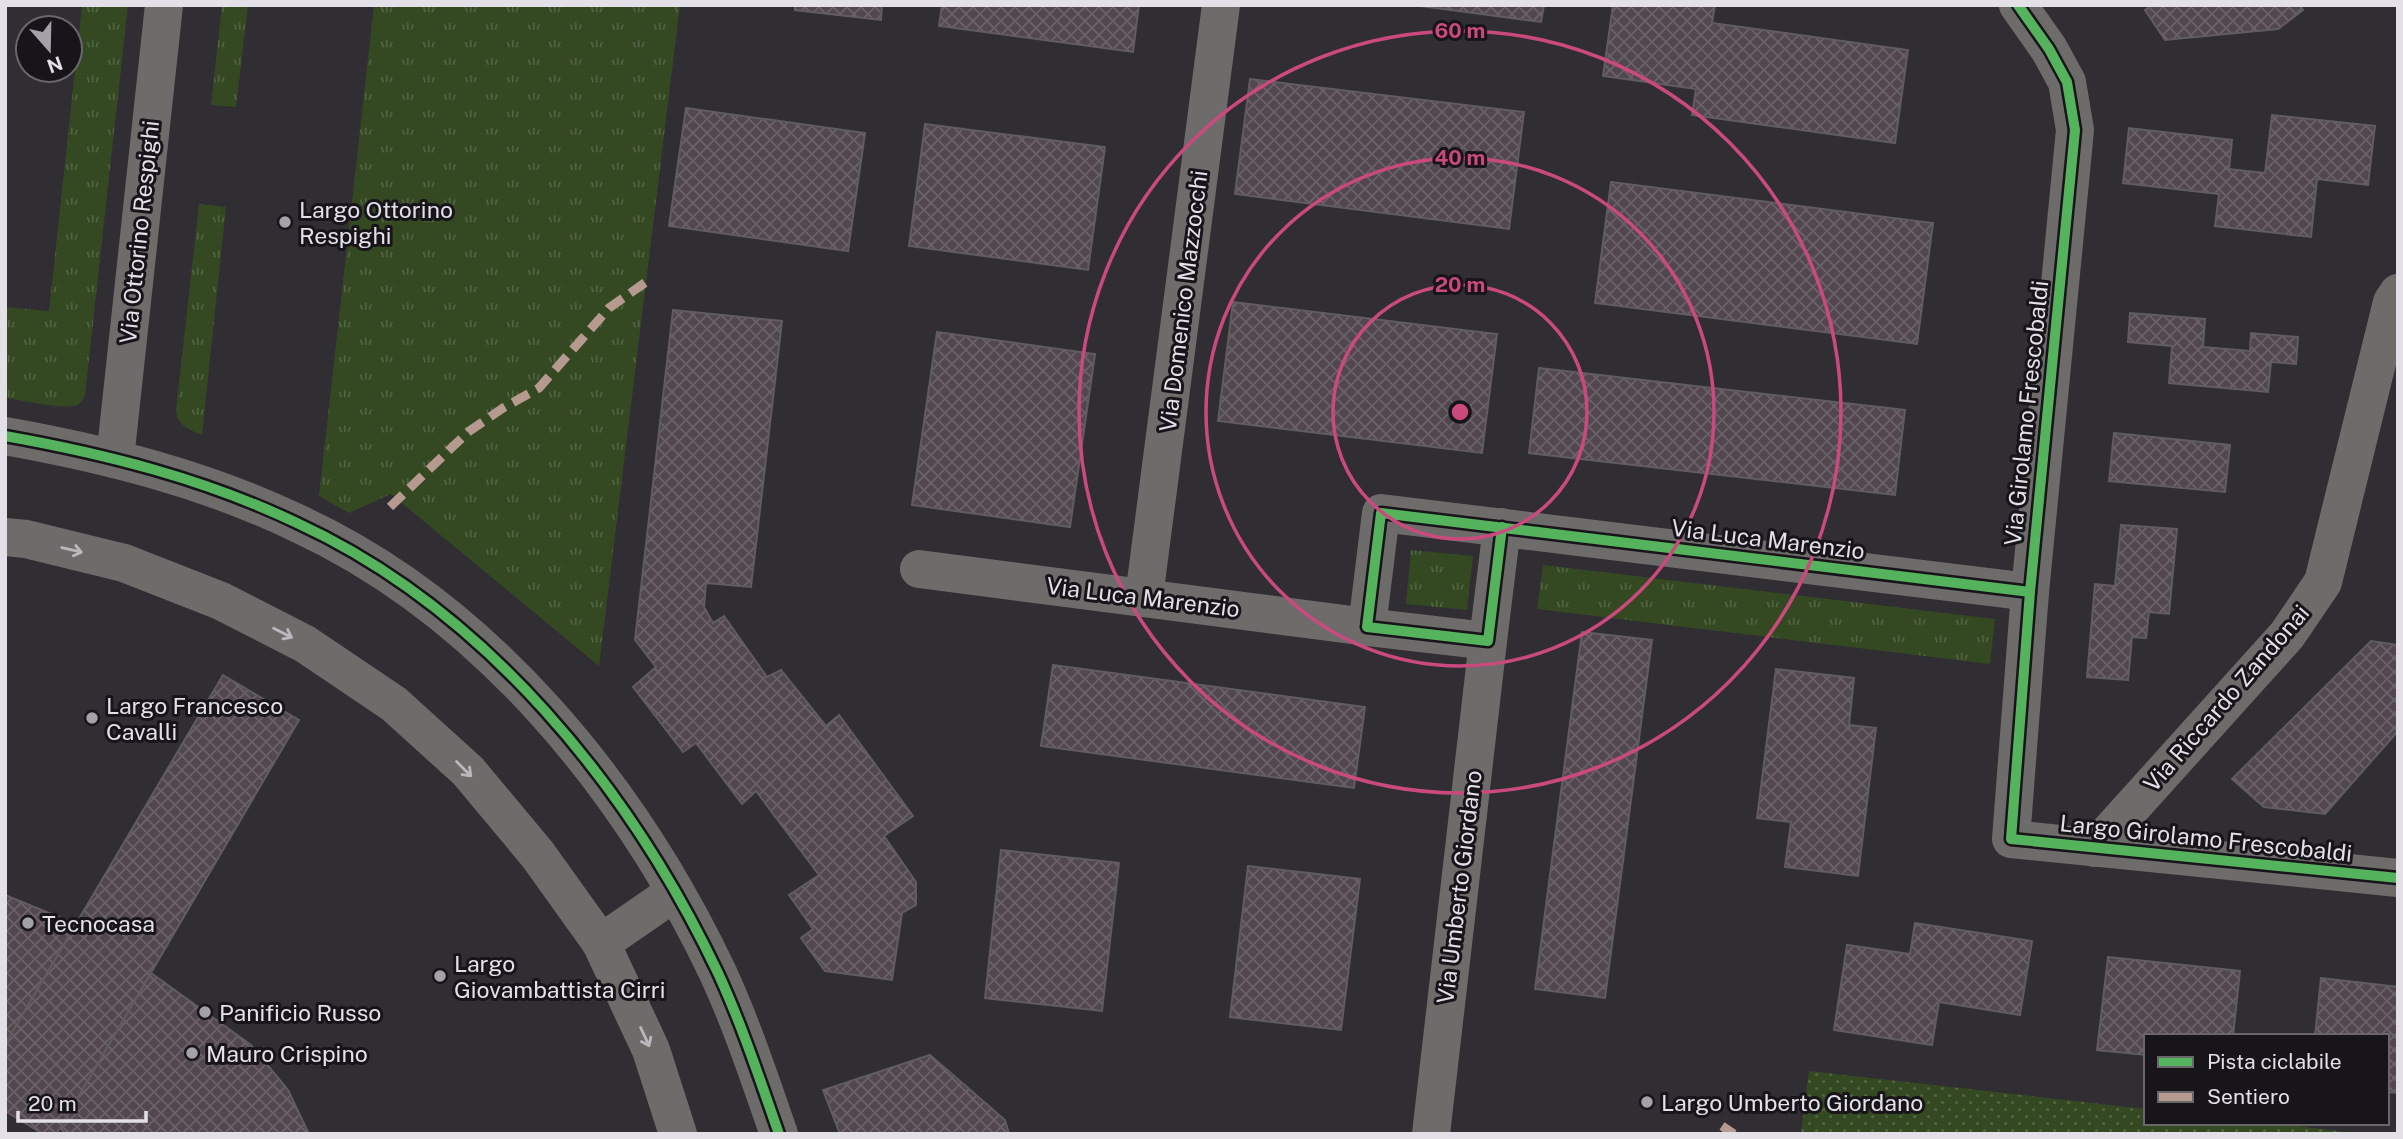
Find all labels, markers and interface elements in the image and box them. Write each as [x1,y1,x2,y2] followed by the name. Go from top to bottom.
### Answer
[14,14,84,84] north arrow
[1435,18,1485,43] text: 60 m
[44,52,66,78] text: N
[114,119,164,345] street label: Via Ottorino Respighi
[1435,145,1485,170] text: 40 m
[1154,169,1212,433] street label: Via Domenico Mazzocchi
[299,196,453,249] place label: Largo Ottorino Respighi
[277,214,293,230] marker: Largo Ottorino Respighi
[1435,272,1485,297] text: 20 m
[1999,279,2053,547] street label: Via Girolamo Frescobaldi
[1448,400,1472,424] centre of rings
[1670,514,1866,564] street label: Via Luca Marenzio
[60,544,83,558] one-way arrow
[1045,572,1241,622] street label: Via Luca Marenzio
[2138,599,2314,797] street label: Via Riccardo Zandonai
[272,626,293,640] one-way arrow
[106,692,283,745] place label: Largo Francesco Cavalli
[84,710,100,726] marker: Largo Francesco Cavalli
[456,760,473,777] one-way arrow
[1431,769,1487,1005] street label: Via Umberto Giordano
[2059,809,2353,867] street label: Largo Girolamo Frescobaldi
[42,910,155,937] place label: Tecnocasa
[20,915,36,931] marker: Tecnocasa
[454,950,665,1003] place label: Largo Giovambattista Cirri
[432,968,448,984] marker: Largo Giovambattista Cirri
[219,999,381,1026] place label: Panificio Russo
[197,1004,213,1020] marker: Panificio Russo
[639,1026,652,1047] one-way arrow
[2144,1034,2389,1125] legend
[206,1040,368,1067] place label: Mauro Crispino
[184,1045,200,1061] marker: Mauro Crispino
[2207,1049,2342,1074] text: Pista ciclabile
[18,1080,145,1124] scale bar
[2207,1084,2290,1109] text: Sentiero
[1661,1089,1923,1116] place label: Largo Umberto Giordano
[28,1091,77,1116] text: 20 m
[1639,1094,1655,1110] marker: Largo Umberto Giordano

